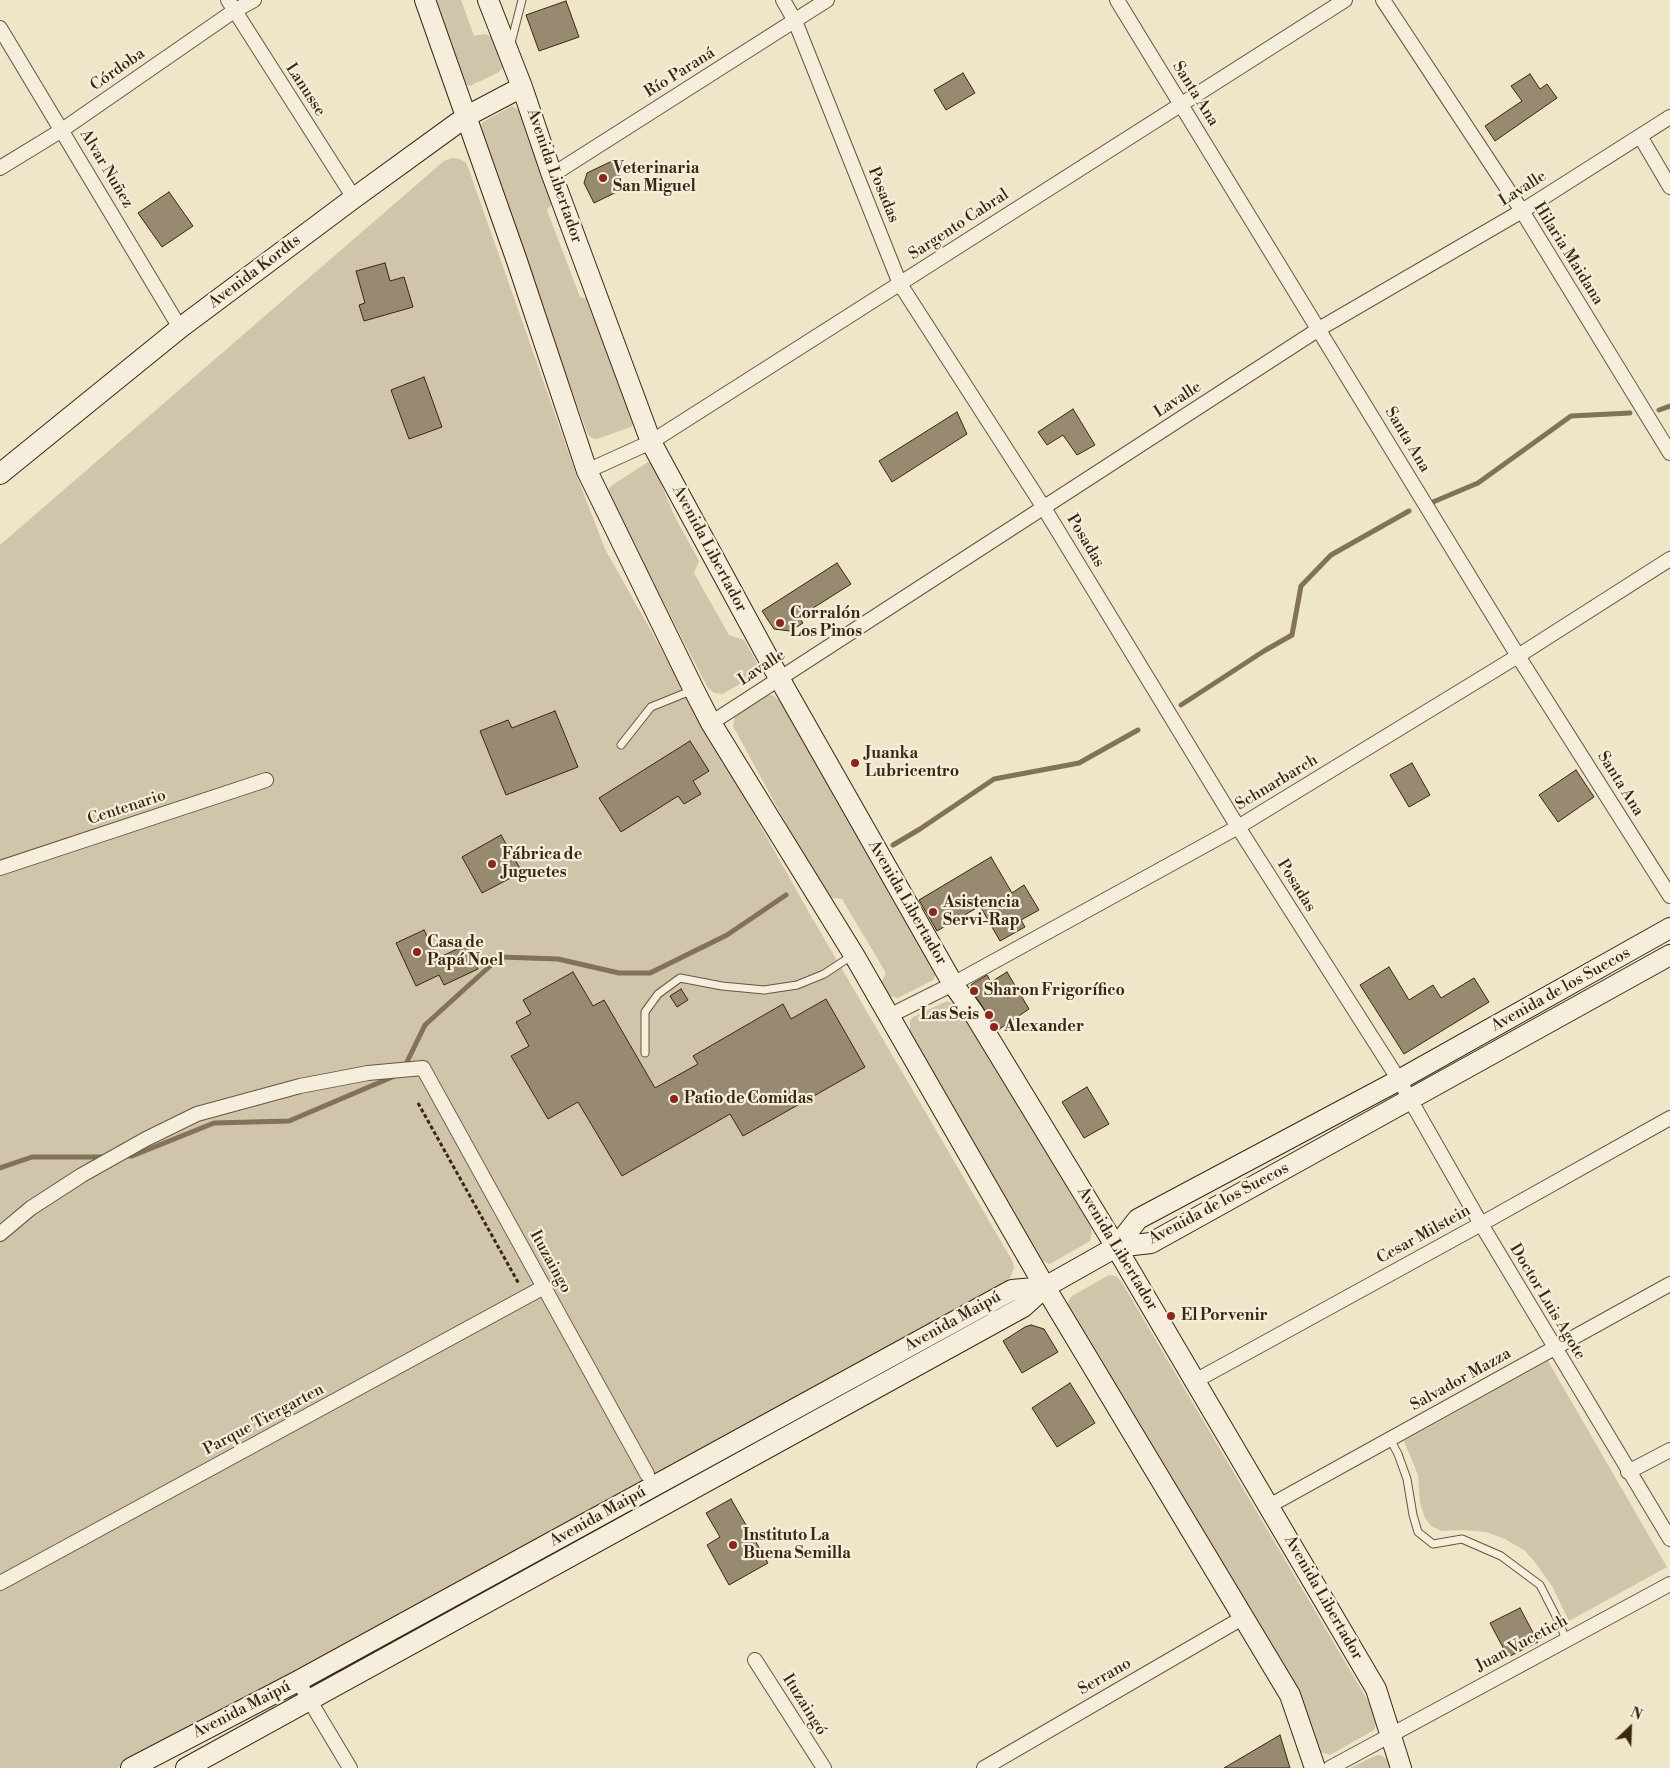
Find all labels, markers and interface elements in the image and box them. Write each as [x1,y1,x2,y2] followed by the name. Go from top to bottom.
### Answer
[87,44,149,96] street label: Córdoba
[641,44,719,102] street label: Río Paraná
[1168,58,1222,130] street label: Santa Ana
[281,60,329,120] street label: Lanusse
[522,106,586,246] street label: Avenida Libertador
[75,126,137,212] street label: Alvar Nuñez
[613,159,699,197] place label: Veterinaria San Miguel
[863,164,903,226] street label: Posadas
[1496,167,1550,211] street label: Lavalle
[597,172,609,184] marker: Veterinaria San Miguel
[905,186,1013,264] street label: Sargento Cabral
[1529,199,1607,309] street label: Hilaria Maidana
[205,231,305,313] street label: Avenida Kordts
[1151,378,1205,422] street label: Lavalle
[1380,404,1434,476] street label: Santa Ana
[667,482,751,616] street label: Avenida Libertador
[1062,511,1108,571] street label: Posadas
[790,604,862,642] place label: Corralón Los Pinos
[774,617,786,629] marker: Corralón Los Pinos
[735,646,789,690] street label: Lavalle
[865,744,959,782] place label: Juanka Lubricentro
[1593,748,1647,820] street label: Santa Ana
[1232,751,1322,815] street label: Schnarbarch
[849,757,861,769] marker: Juanka Lubricentro
[85,786,169,830] street label: Centenario
[864,837,950,969] street label: Avenida Libertador
[502,845,582,883] place label: Fábrica de Juguetes
[1272,856,1320,916] street label: Posadas
[486,858,498,870] marker: Fábrica de Juguetes
[943,893,1020,931] place label: Asistencia Servi-Rap
[927,906,939,918] marker: Asistencia Servi-Rap
[427,933,503,971] place label: Casa de Papá Noel
[1488,944,1634,1036] street label: Avenida de los Suecos
[411,946,423,958] marker: Casa de Papá Noel
[984,981,1125,1001] place label: Sharon Frigorífico
[968,985,980,997] marker: Sharon Frigorífico
[920,1005,979,1025] place label: Las Seis
[983,1009,995,1021] marker: Las Seis
[1004,1017,1084,1037] place label: Alexander
[988,1021,1000,1033] marker: Alexander
[684,1089,813,1109] place label: Patio de Comidas
[668,1093,680,1105] marker: Patio de Comidas
[1146,1159,1292,1249] street label: Avenida de los Suecos
[1073,1184,1161,1314] street label: Avenida Libertador
[1374,1201,1474,1269] street label: Cesar Milstein
[525,1227,575,1297] street label: Ituzaingo
[1505,1241,1589,1363] street label: Doctor Luis Agote
[901,1288,1005,1356] street label: Avenida Maipú
[1181,1306,1268,1326] place label: El Porvenir
[1165,1310,1177,1322] marker: El Porvenir
[1407,1344,1515,1416] street label: Salvador Mazza
[201,1380,327,1460] street label: Parque Tiergarten
[546,1483,650,1551] street label: Avenida Maipú
[743,1526,851,1564] place label: Instituto La Buena Semilla
[1280,1532,1366,1664] street label: Avenida Libertador
[727,1539,739,1551] marker: Instituto La Buena Semilla
[1473,1612,1571,1676] street label: Juan Vucetich
[1075,1654,1135,1700] street label: Serrano
[778,1671,830,1739] street label: Ituzaingó
[190,1677,294,1743] street label: Avenida Maipú
[1605,1703,1655,1753] north arrow
[1627,1704,1645,1725] text: N

